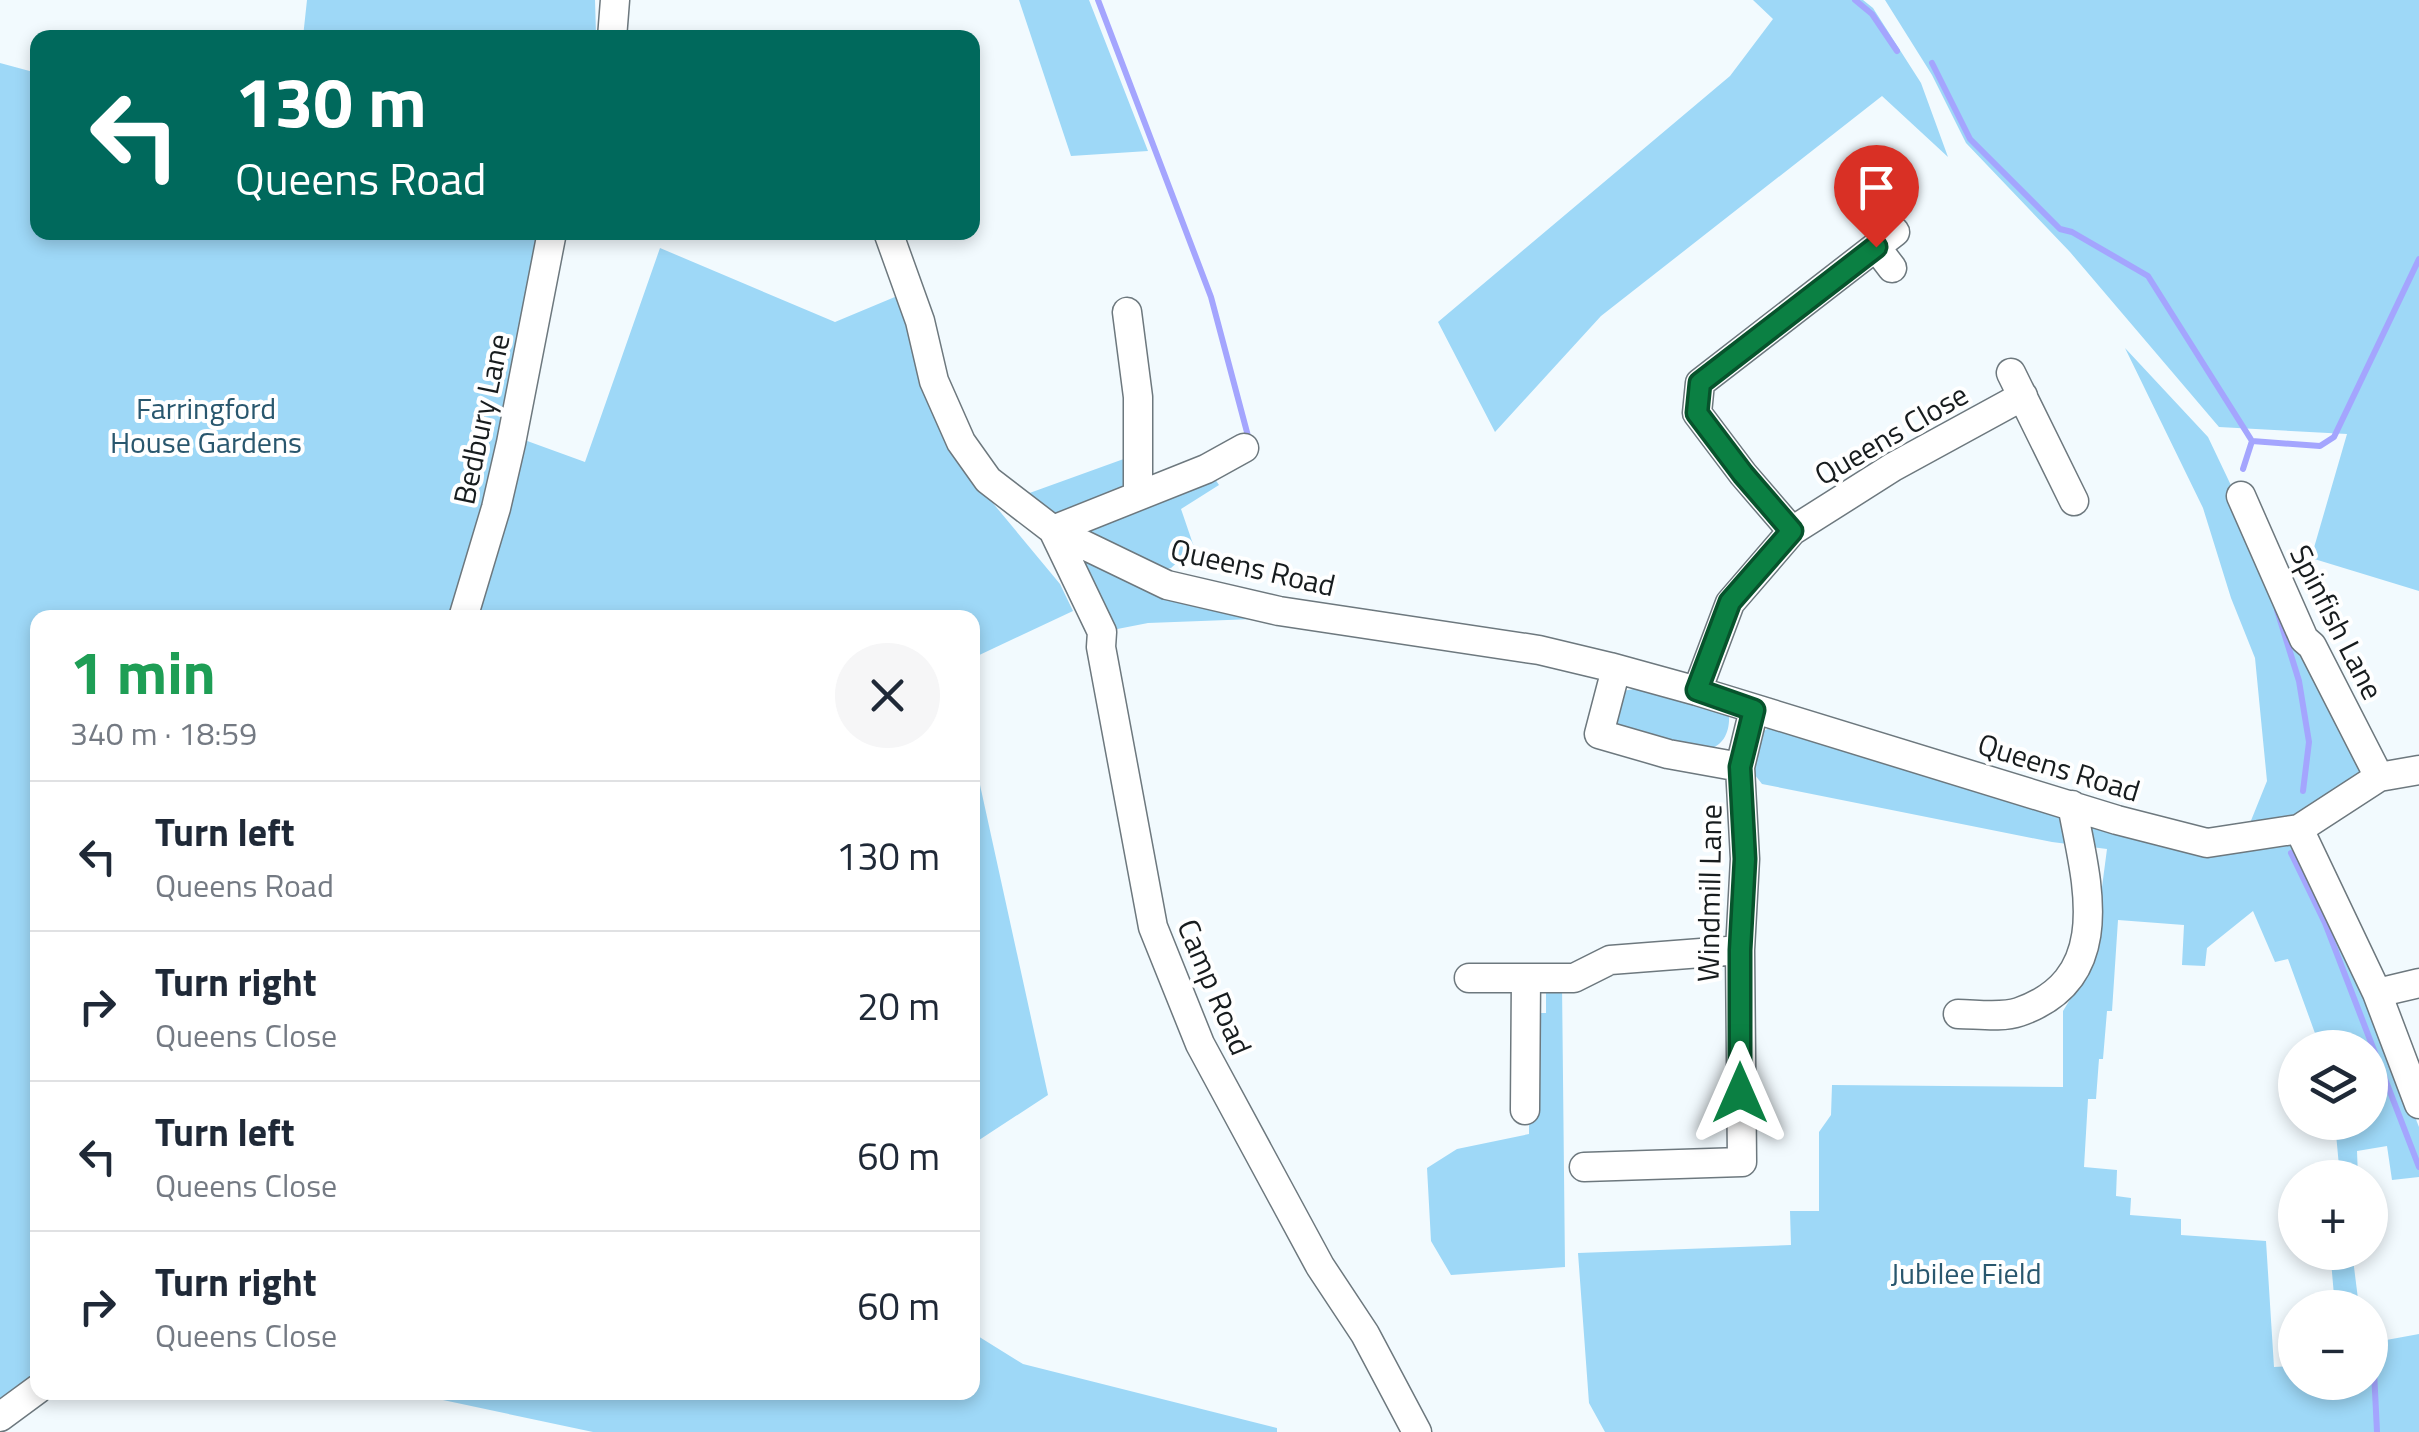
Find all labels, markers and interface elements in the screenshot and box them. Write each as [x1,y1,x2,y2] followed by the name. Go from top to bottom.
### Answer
[235,48,427,154] text: 130 m
[70,70,200,200] icon: left
[235,144,486,212] text: Queens Road
[1834,145,1919,248] pin
[1849,160,1904,215] icon: arrive
[440,329,522,509] street label: Bedbury Lane
[1806,371,1976,497] street label: Queens Close
[110,385,302,465] park label: Farringford House Gardens
[1166,526,1340,608] street label: Queens Road
[2278,536,2396,708] street label: Spinfish Lane
[70,626,216,717] text: 1 min
[835,643,940,748] button: close
[70,709,257,757] text: 340 m · 18:59
[1972,720,2146,814] street label: Queens Road
[155,803,295,861] text: Turn left
[1684,804,1734,982] street label: Windmill Lane
[836,827,940,885] text: 130 m
[70,829,125,884] icon: left
[155,861,334,909] text: Queens Road
[1166,912,1264,1062] street label: Camp Road
[155,953,317,1011] text: Turn right
[857,977,940,1035] text: 20 m
[70,979,125,1034] icon: right
[155,1011,337,1059] text: Queens Close
[2278,1030,2388,1400] map controls
[2278,1030,2388,1140] button: layers
[1688,1041,1792,1145] position arrow
[155,1103,295,1161] text: Turn left
[857,1127,940,1185] text: 60 m
[70,1129,125,1184] icon: left
[2278,1160,2388,1270] button: +
[155,1161,337,1209] text: Queens Close
[1890,1250,2042,1296] park label: Jubilee Field
[155,1253,317,1311] text: Turn right
[857,1277,940,1335] text: 60 m
[70,1279,125,1334] icon: right
[2278,1290,2388,1400] button: −
[155,1311,337,1359] text: Queens Close

